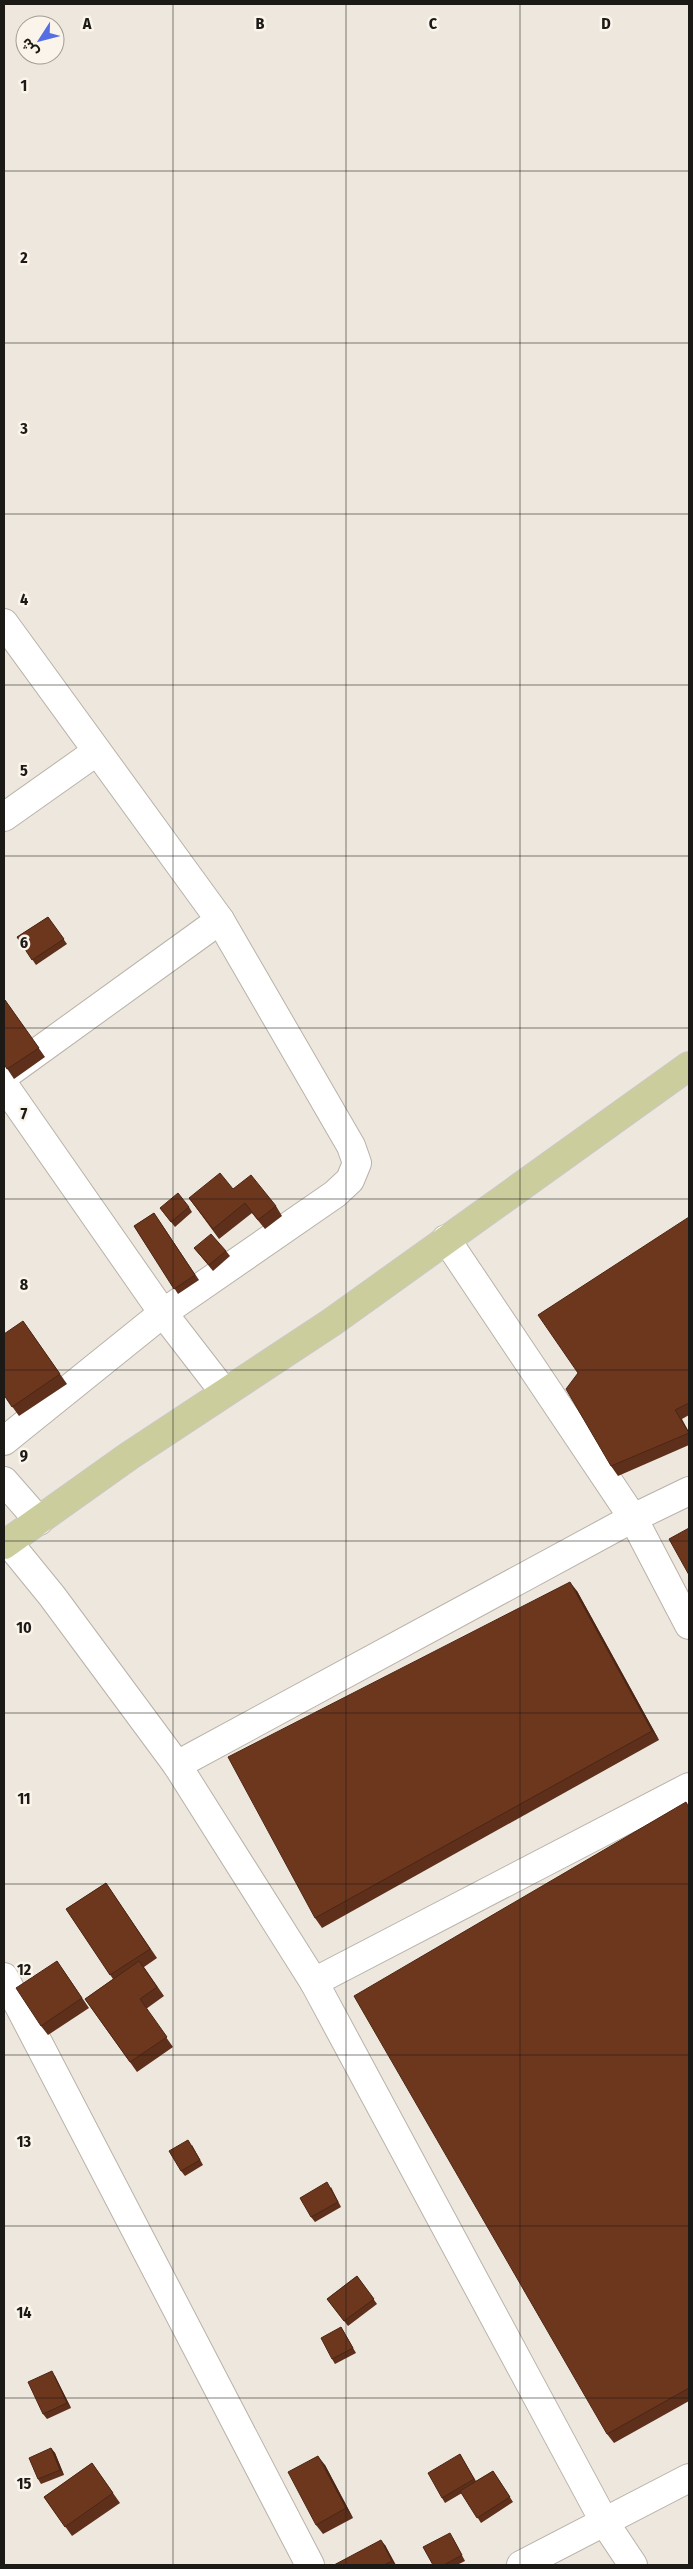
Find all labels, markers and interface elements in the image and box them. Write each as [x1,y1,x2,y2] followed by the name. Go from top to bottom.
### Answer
[82,14,92,33] text: A
[256,14,265,33] text: B
[429,14,438,33] text: C
[601,14,611,33] text: D
[15,15,65,65] north arrow
[17,35,42,60] text: ش
[21,76,27,95] text: 1
[19,248,28,267] text: 2
[19,419,28,438] text: 3
[20,590,28,609] text: 4
[20,761,28,780] text: 5
[20,933,28,952] text: 6
[21,1104,28,1123] text: 7
[20,1275,29,1294] text: 8
[20,1446,28,1465] text: 9
[16,1618,32,1637] text: 10
[17,1789,31,1808] text: 11
[17,1960,32,1979] text: 12
[17,2132,32,2151] text: 13
[17,2303,32,2322] text: 14
[17,2474,31,2493] text: 15

